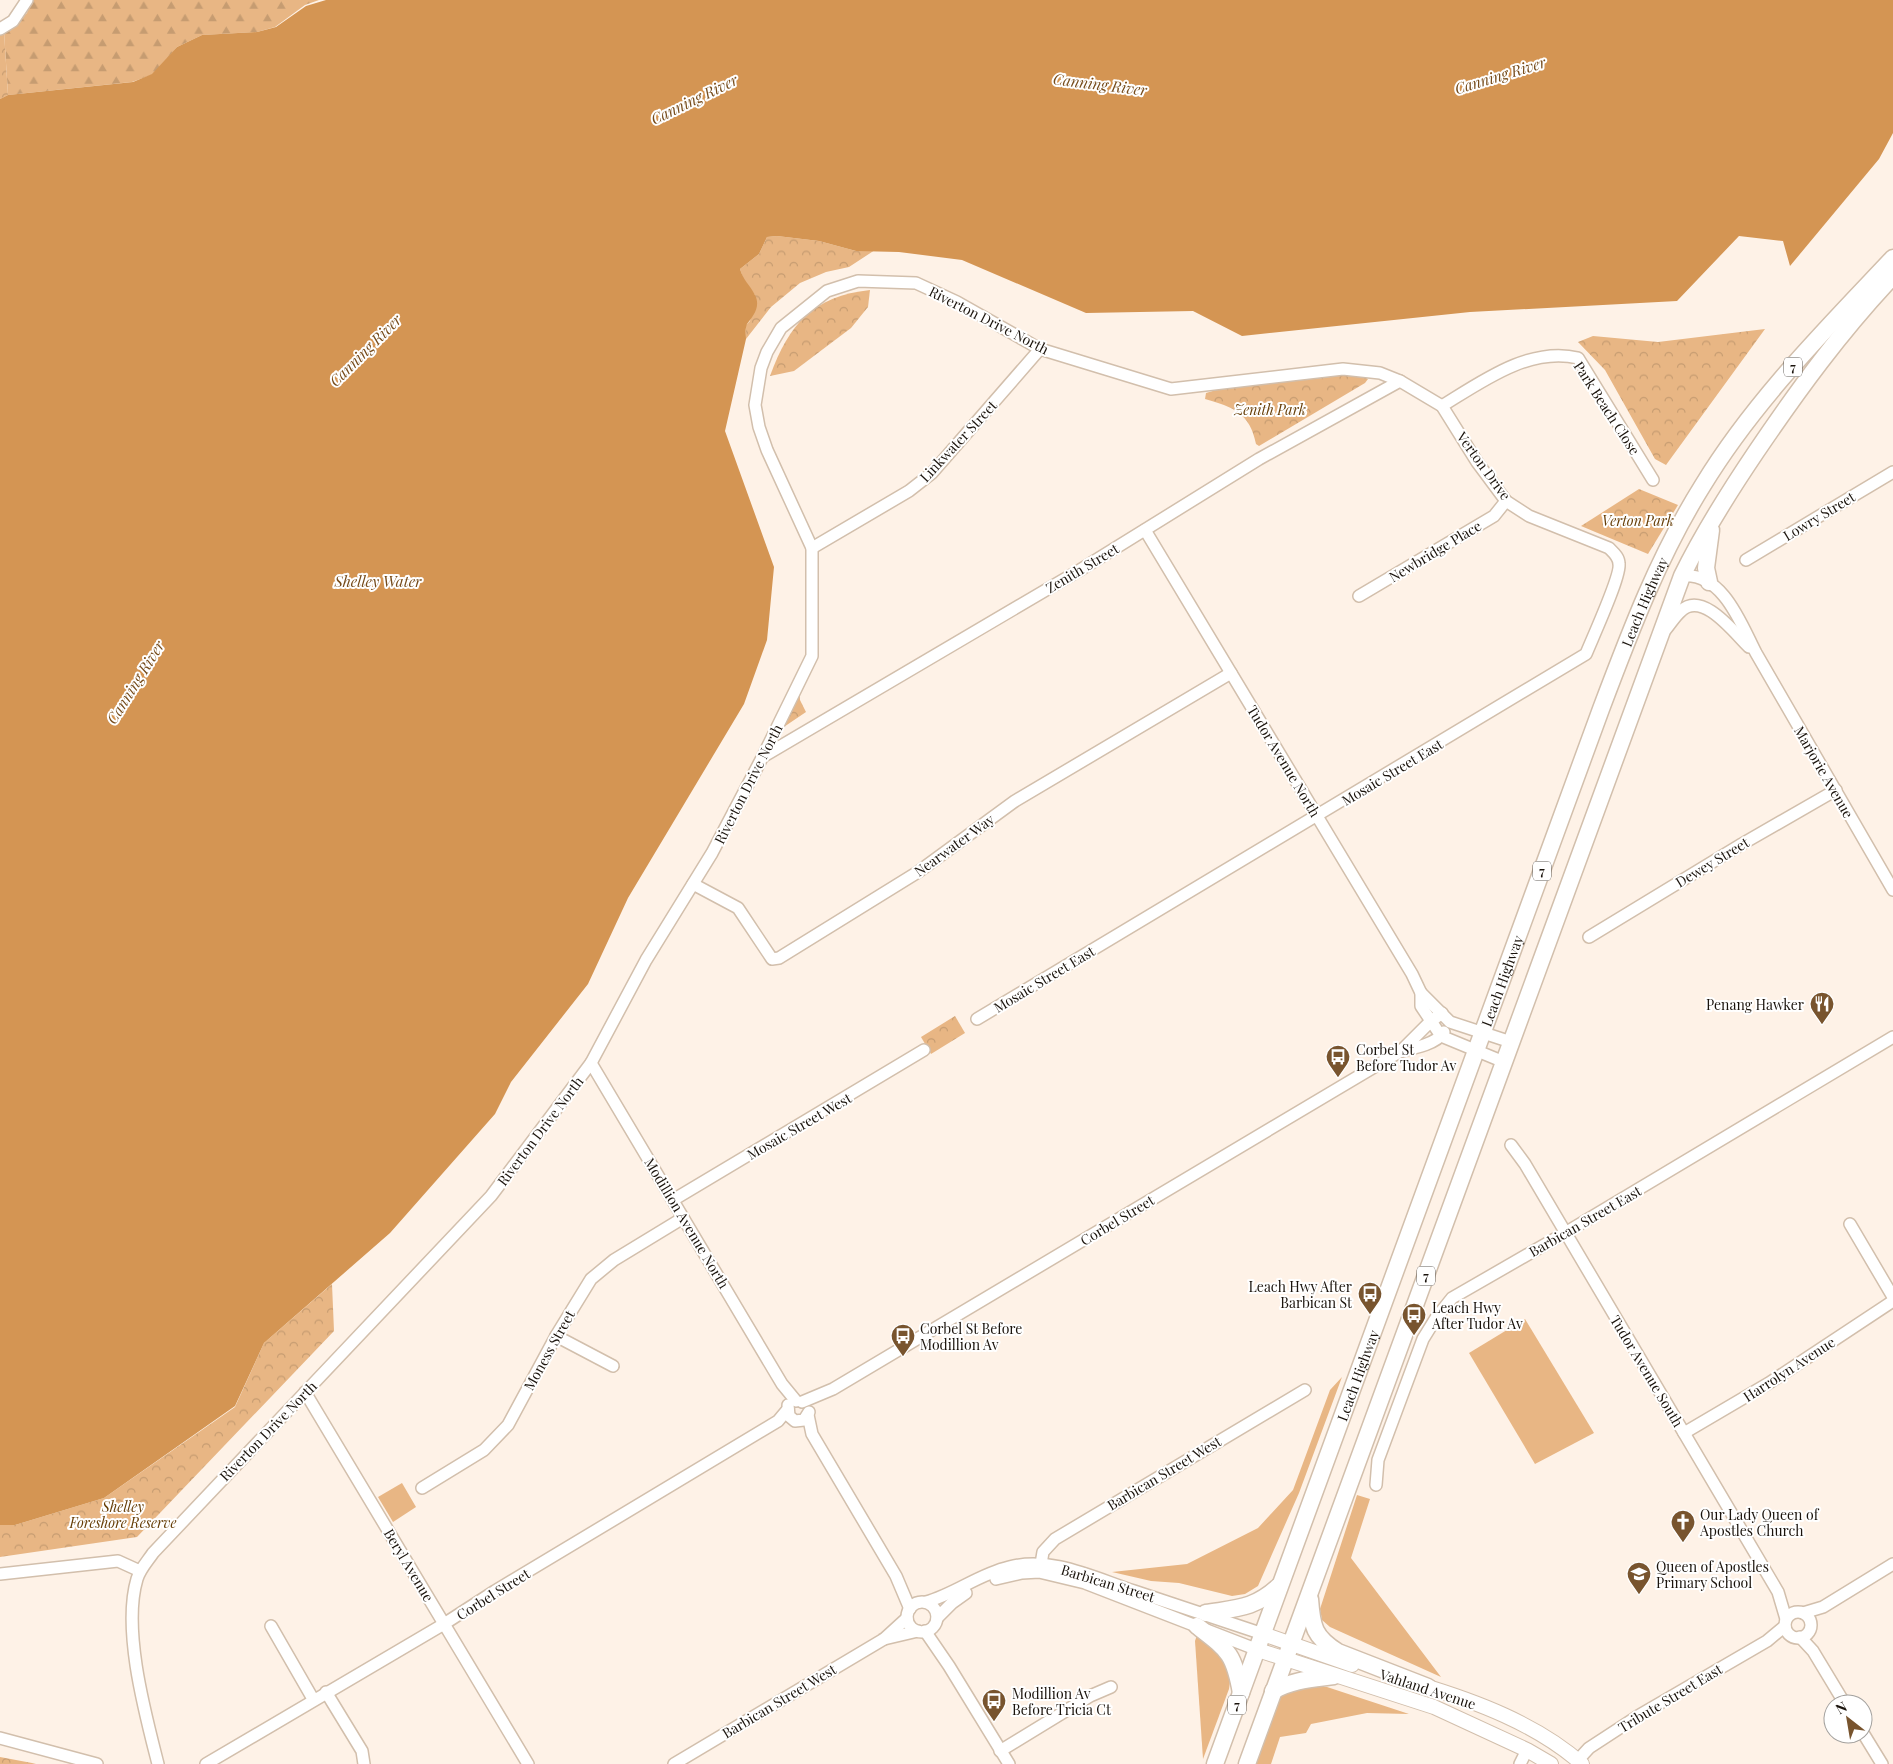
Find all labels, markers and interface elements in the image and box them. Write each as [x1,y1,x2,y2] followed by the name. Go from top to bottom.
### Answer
[1452,51,1549,98] water label: Canning River
[1052,68,1149,100] water label: Canning River
[647,69,741,129] water label: Canning River
[926,282,1053,359] street label: Riverton Drive North
[325,309,406,390] water label: Canning River
[1570,358,1644,458] street label: Park Beach Close
[1784,358,1802,377] road number: 7
[915,395,1001,486] street label: Linkwater Street
[1233,400,1306,419] park label: Zenith Park
[1452,427,1515,504] street label: Verton Drive
[1780,487,1859,545] street label: Lowry Street
[1602,511,1674,530] park label: Verton Park
[1385,516,1485,586] street label: Newbridge Place
[1042,538,1123,597] street label: Zenith Street
[1616,554,1672,649] street label: Leach Highway
[333,571,422,591] water label: Shelley Water
[102,636,169,727] water label: Canning River
[1243,702,1325,821] street label: Tudor Avenue North
[710,720,787,847] street label: Riverton Drive North
[1790,722,1858,822] street label: Marjorie Avenue
[1338,734,1447,810] street label: Mosaic Street East
[910,810,998,880] street label: Nearwater Way
[1672,832,1753,891] street label: Dewey Street
[1533,861,1551,880] road number: 7
[1476,933,1527,1029] street label: Leach Highway
[990,941,1099,1017] street label: Mosaic Street East
[1809,991,1835,1025] restaurant icon: Penang Hawker
[1706,995,1805,1014] place label: Penang Hawker
[1356,1040,1456,1075] place label: Corbel St Before Tudor Av
[1325,1044,1351,1078] bus stop icon: Corbel St Before Tudor Av
[493,1072,588,1189] street label: Riverton Drive North
[743,1088,856,1164] street label: Mosaic Street West
[640,1154,734,1293] street label: Modillion Avenue North
[1525,1181,1646,1261] street label: Barbican Street East
[1076,1190,1158,1250] street label: Corbel Street
[1417,1266,1435,1285] road number: 7
[1249,1277,1353,1312] place label: Leach Hwy After Barbican St
[1357,1281,1383,1315] bus stop icon: Leach Hwy After Barbican St
[1431,1298,1523,1333] place label: Leach Hwy After Tudor Av
[1401,1302,1427,1336] bus stop icon: Leach Hwy After Tudor Av
[519,1306,579,1393] street label: Moness Street
[1606,1312,1688,1431] street label: Tudor Avenue South
[920,1319,1022,1354] place label: Corbel St Before Modillion Av
[890,1323,916,1357] bus stop icon: Corbel St Before Modillion Av
[1332,1327,1383,1423] street label: Leach Highway
[1739,1332,1839,1406] street label: Harrolyn Avenue
[215,1376,321,1485] street label: Riverton Drive North
[1104,1431,1225,1515] street label: Barbican Street West
[69,1497,176,1532] park label: Shelley Foreshore Reserve
[1699,1505,1820,1540] place label: Our Lady Queen of Apostles Church
[1670,1509,1696,1543] church icon: Our Lady Queen of Apostles Church
[380,1525,438,1605] street label: Beryl Avenue
[1656,1557,1769,1592] place label: Queen of Apostles Primary School
[1059,1560,1158,1607] street label: Barbican Street
[1626,1561,1652,1595] school or university icon: Queen of Apostles Primary School
[453,1563,534,1624] street label: Corbel Street
[719,1659,840,1743] street label: Barbican Street West
[1614,1659,1726,1737] street label: Tribute Street East
[1377,1664,1478,1713] street label: Vahland Avenue
[1012,1684,1112,1719] place label: Modillion Av Before Tricia Ct
[981,1688,1007,1722] bus stop icon: Modillion Av Before Tricia Ct
[1823,1694,1873,1744] north arrow
[1228,1696,1246,1714] road number: 7
[1832,1697,1850,1718] text: N

